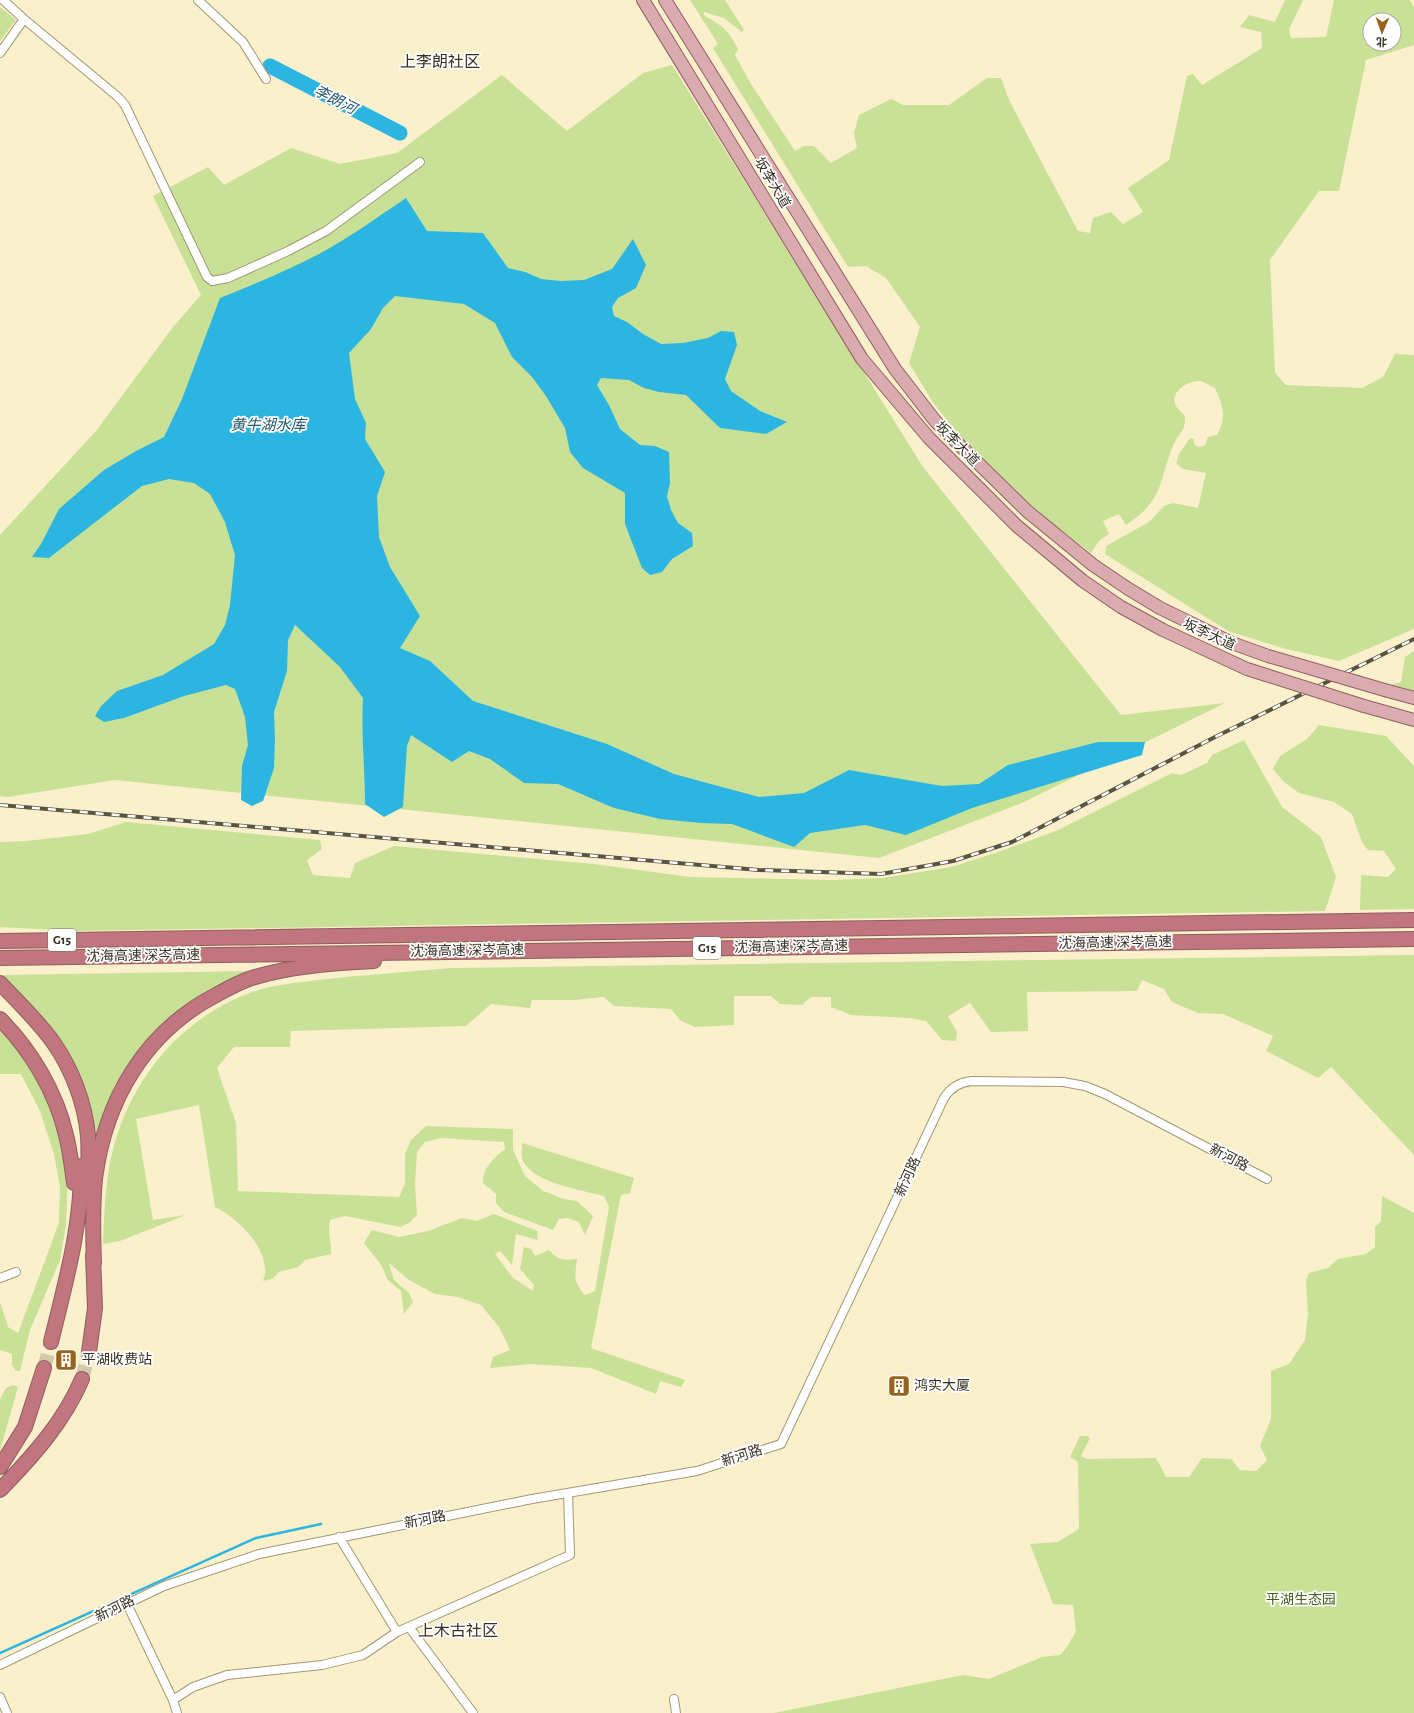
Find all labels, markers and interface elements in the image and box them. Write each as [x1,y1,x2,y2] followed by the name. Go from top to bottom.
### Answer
[1362,12,1402,52] north arrow
[1376,36,1387,47] text: 北
[400,53,480,70] district label: 上李朗社区
[312,82,362,118] water label: 李朗河
[752,155,793,211] street label: 坂李大道
[230,417,308,433] water label: 黄牛湖水库
[933,418,982,469] street label: 坂李大道
[1181,616,1238,653] street label: 坂李大道
[48,929,76,951] road number: G15
[1058,934,1172,951] street label: 沈海高速 深岑高速
[693,937,721,959] road number: G15
[734,938,848,955] street label: 沈海高速 深岑高速
[410,942,524,959] street label: 沈海高速 深岑高速
[86,947,200,964] street label: 沈海高速 深岑高速
[1207,1141,1251,1174] street label: 新河路
[892,1155,923,1199] street label: 新河路
[53,1347,79,1373] building icon: 平湖收费站
[82,1351,152,1367] place label: 平湖收费站
[886,1373,912,1399] building icon: 鸿实大厦
[914,1378,970,1393] place label: 鸿实大厦
[720,1442,764,1469] street label: 新河路
[403,1508,447,1531] street label: 新河路
[1266,1592,1336,1607] park label: 平湖生态园
[93,1593,137,1624] street label: 新河路
[418,1623,498,1639] district label: 上木古社区

